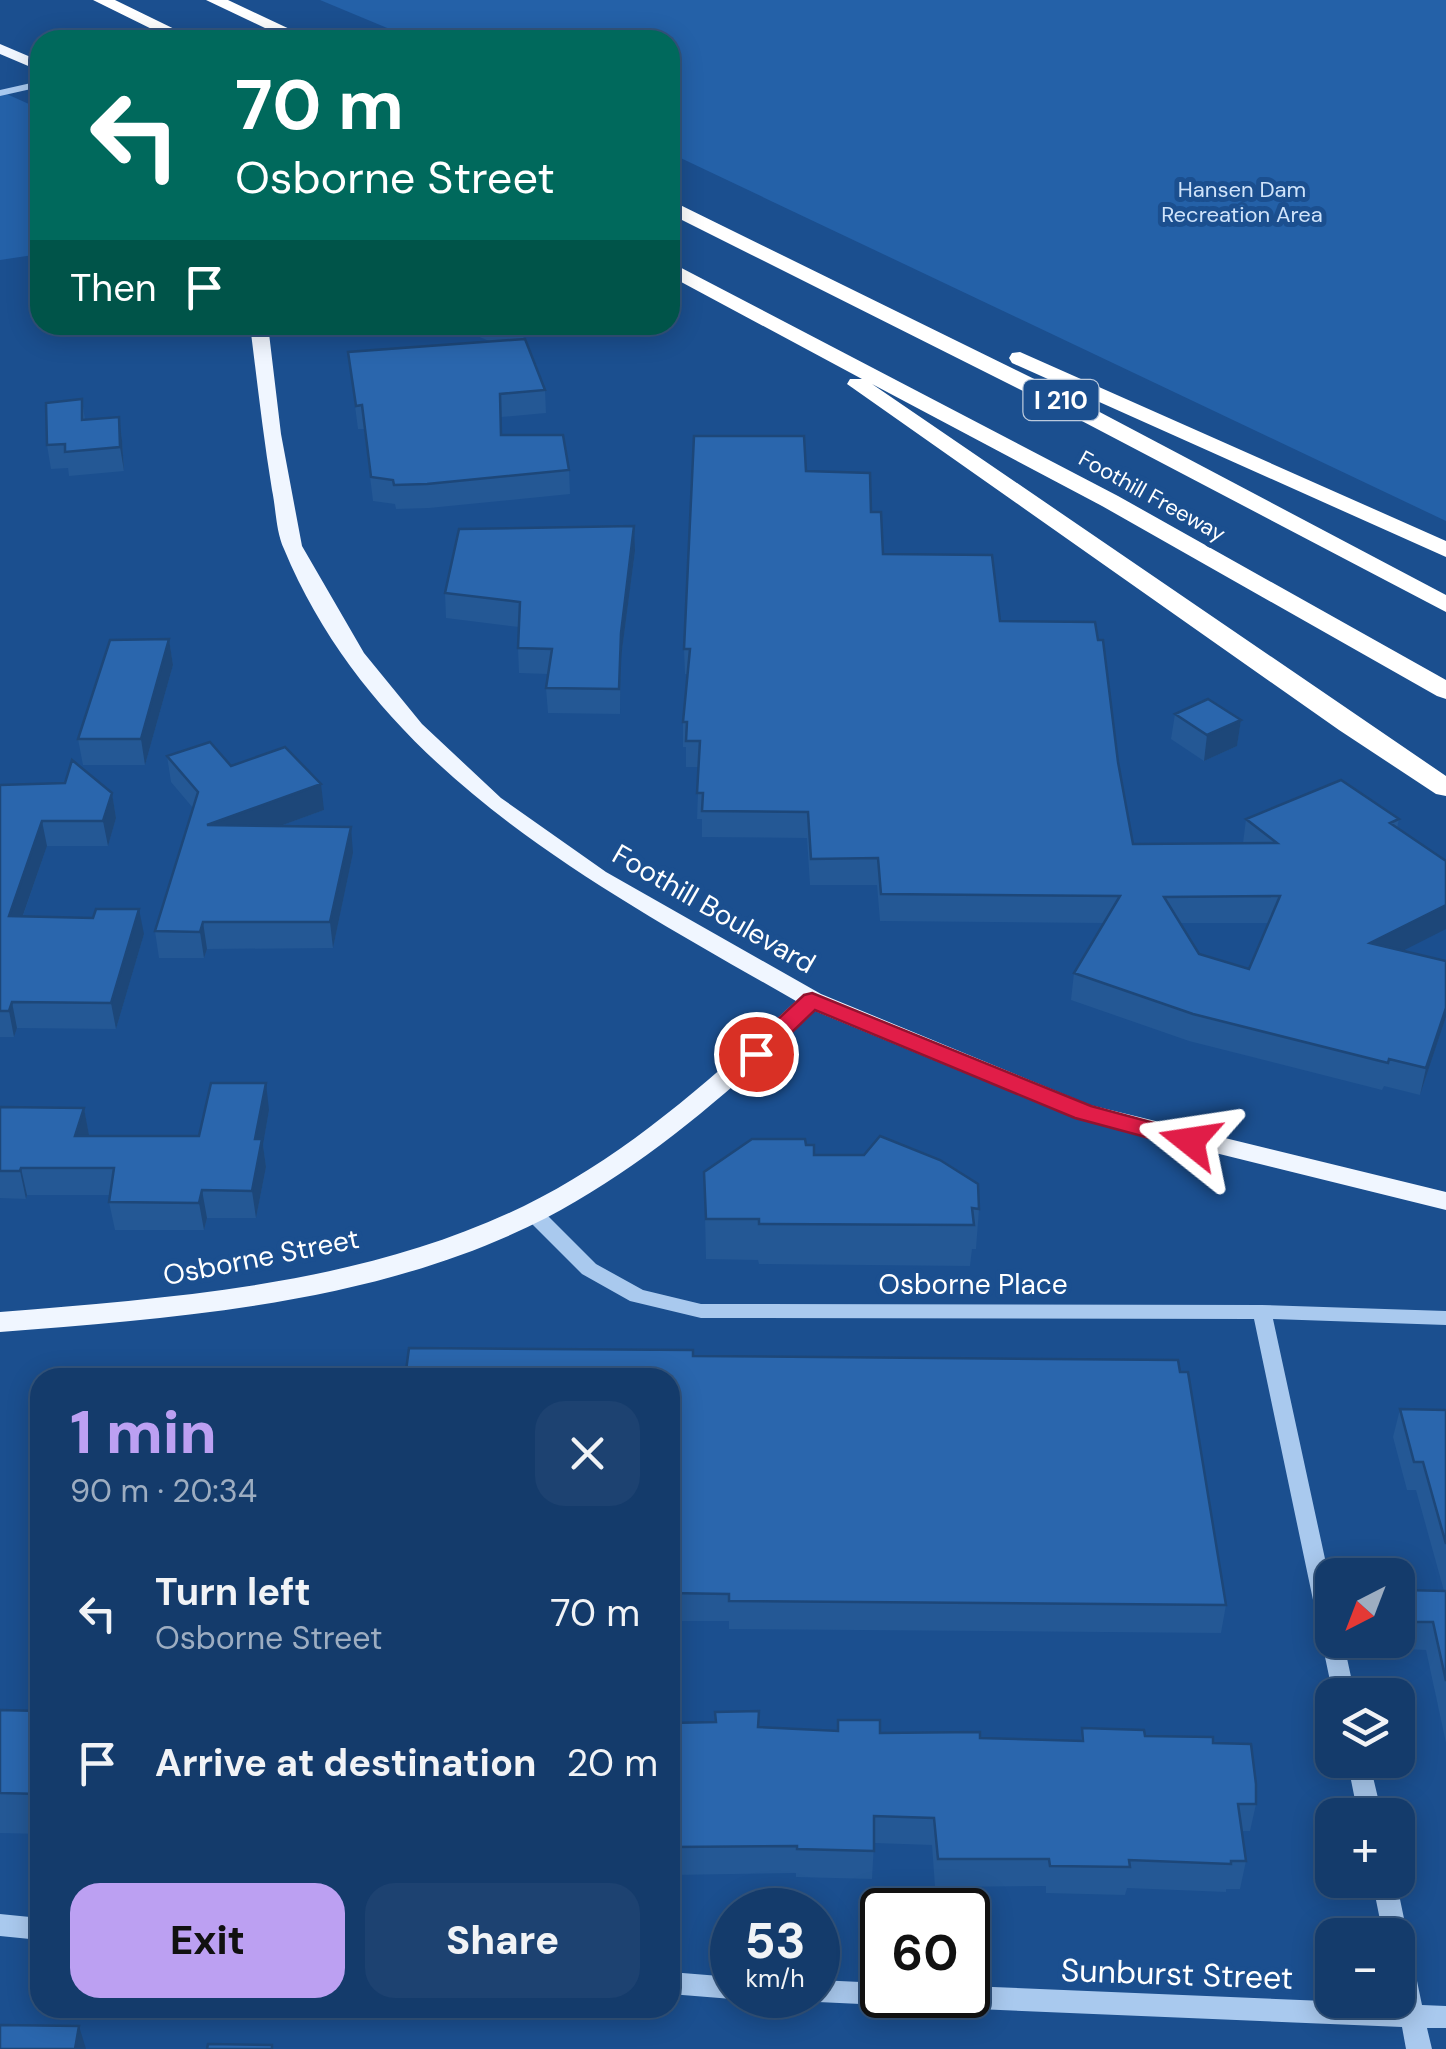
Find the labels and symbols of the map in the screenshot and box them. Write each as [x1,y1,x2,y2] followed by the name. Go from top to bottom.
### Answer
[1161,175,1323,229] park label: Hansen Dam Recreation Area
[1024,380,1098,420] road number: I 210
[1073,444,1231,548] street label: Foothill Freeway
[606,836,822,982] street label: Foothill Boulevard
[714,1012,799,1097] pin
[1138,1089,1242,1193] position arrow
[160,1220,362,1294] street label: Osborne Street
[878,1266,1068,1303] street label: Osborne Place
[1315,1558,1415,1658] north arrow
[860,1888,990,2018] speed limit sign: 60
[1060,1949,1294,1999] street label: Sunburst Street

